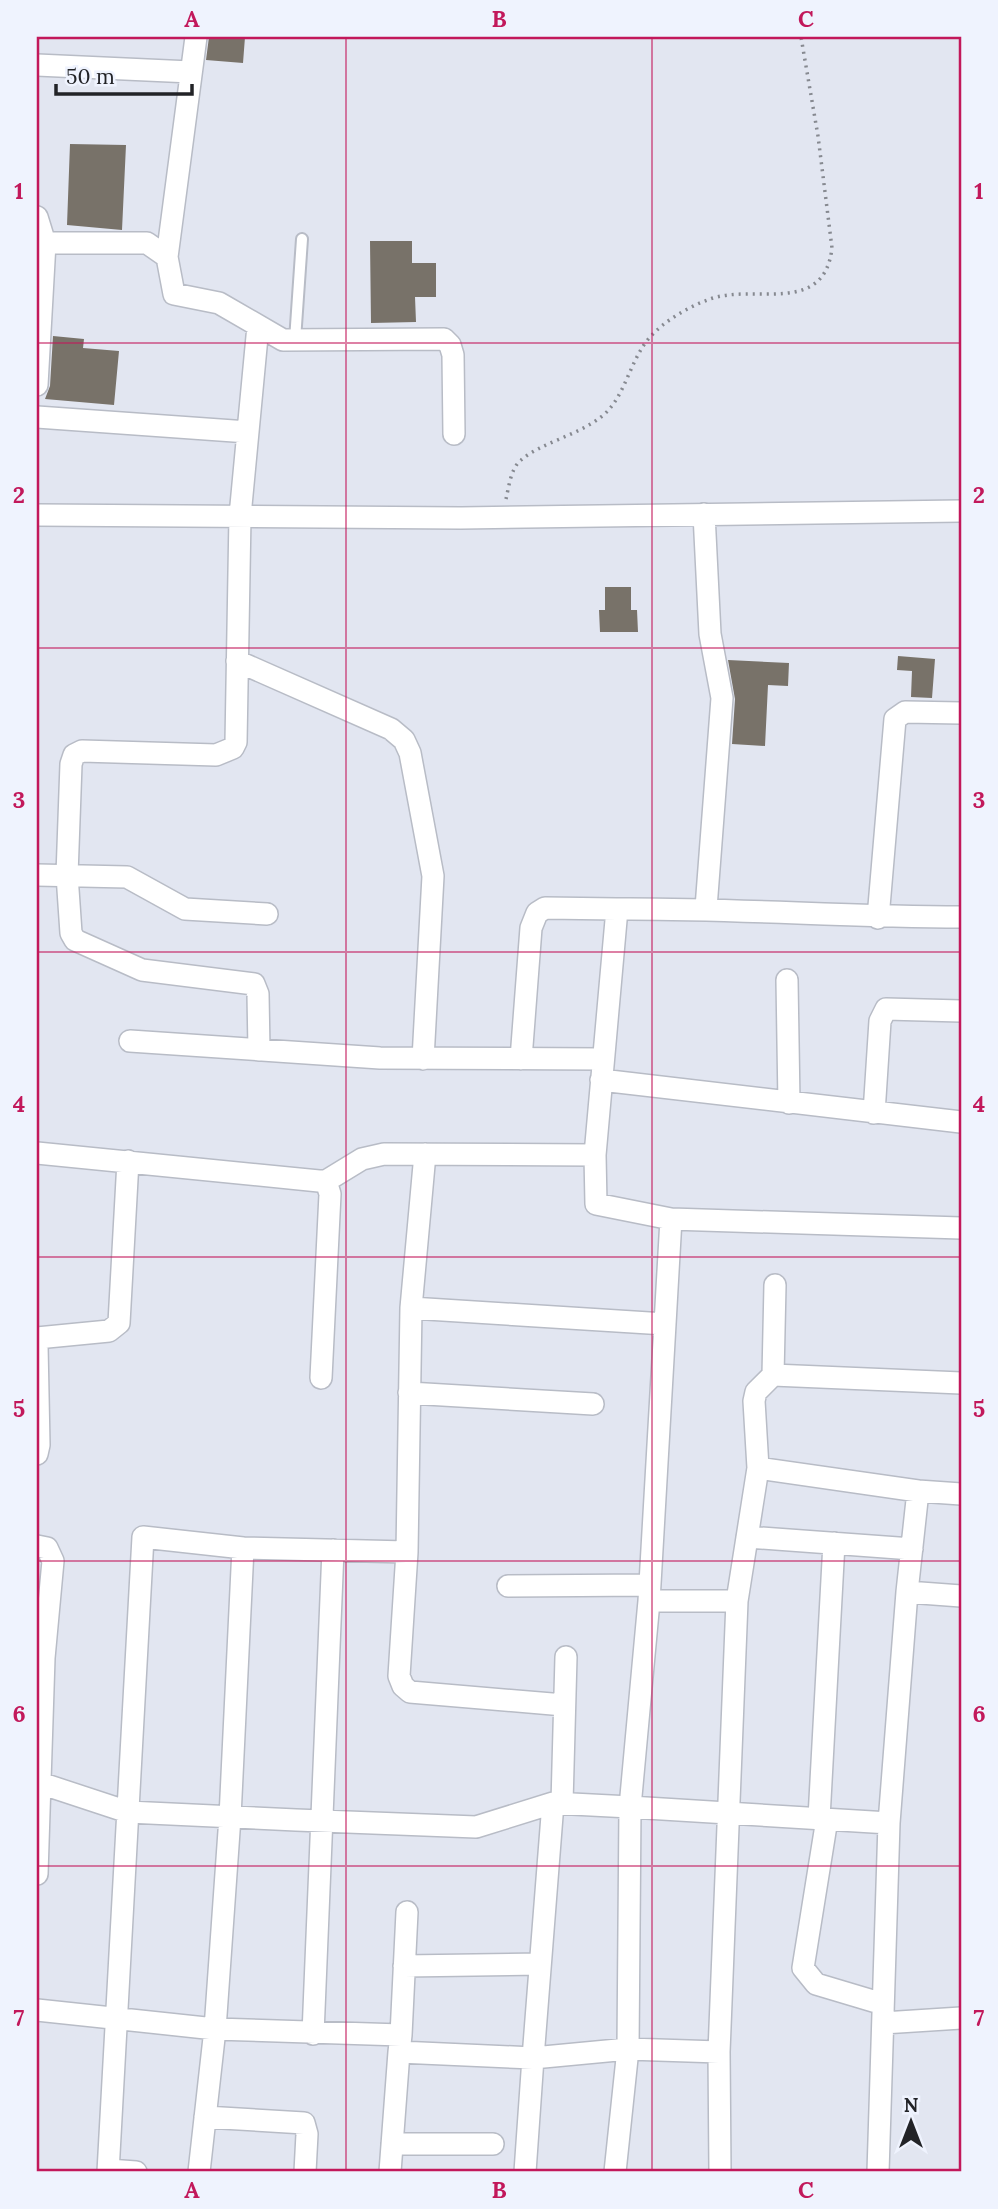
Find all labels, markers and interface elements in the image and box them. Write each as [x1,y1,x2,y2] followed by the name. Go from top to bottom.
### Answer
[184,4,200,33] text: A
[491,4,507,33] text: B
[798,4,814,33] text: C
[56,52,192,96] scale bar
[66,63,115,90] text: 50 m
[14,176,24,205] text: 1
[974,176,984,205] text: 1
[13,480,25,509] text: 2
[973,480,985,509] text: 2
[13,785,25,814] text: 3
[973,785,985,814] text: 3
[13,1089,25,1118] text: 4
[973,1089,985,1118] text: 4
[13,1394,25,1423] text: 5
[973,1394,985,1423] text: 5
[12,1699,26,1728] text: 6
[972,1699,986,1728] text: 6
[14,2003,25,2032] text: 7
[974,2003,985,2032] text: 7
[876,2086,946,2156] north arrow
[904,2093,919,2117] text: N
[184,2175,200,2204] text: A
[491,2175,507,2204] text: B
[798,2175,814,2204] text: C

